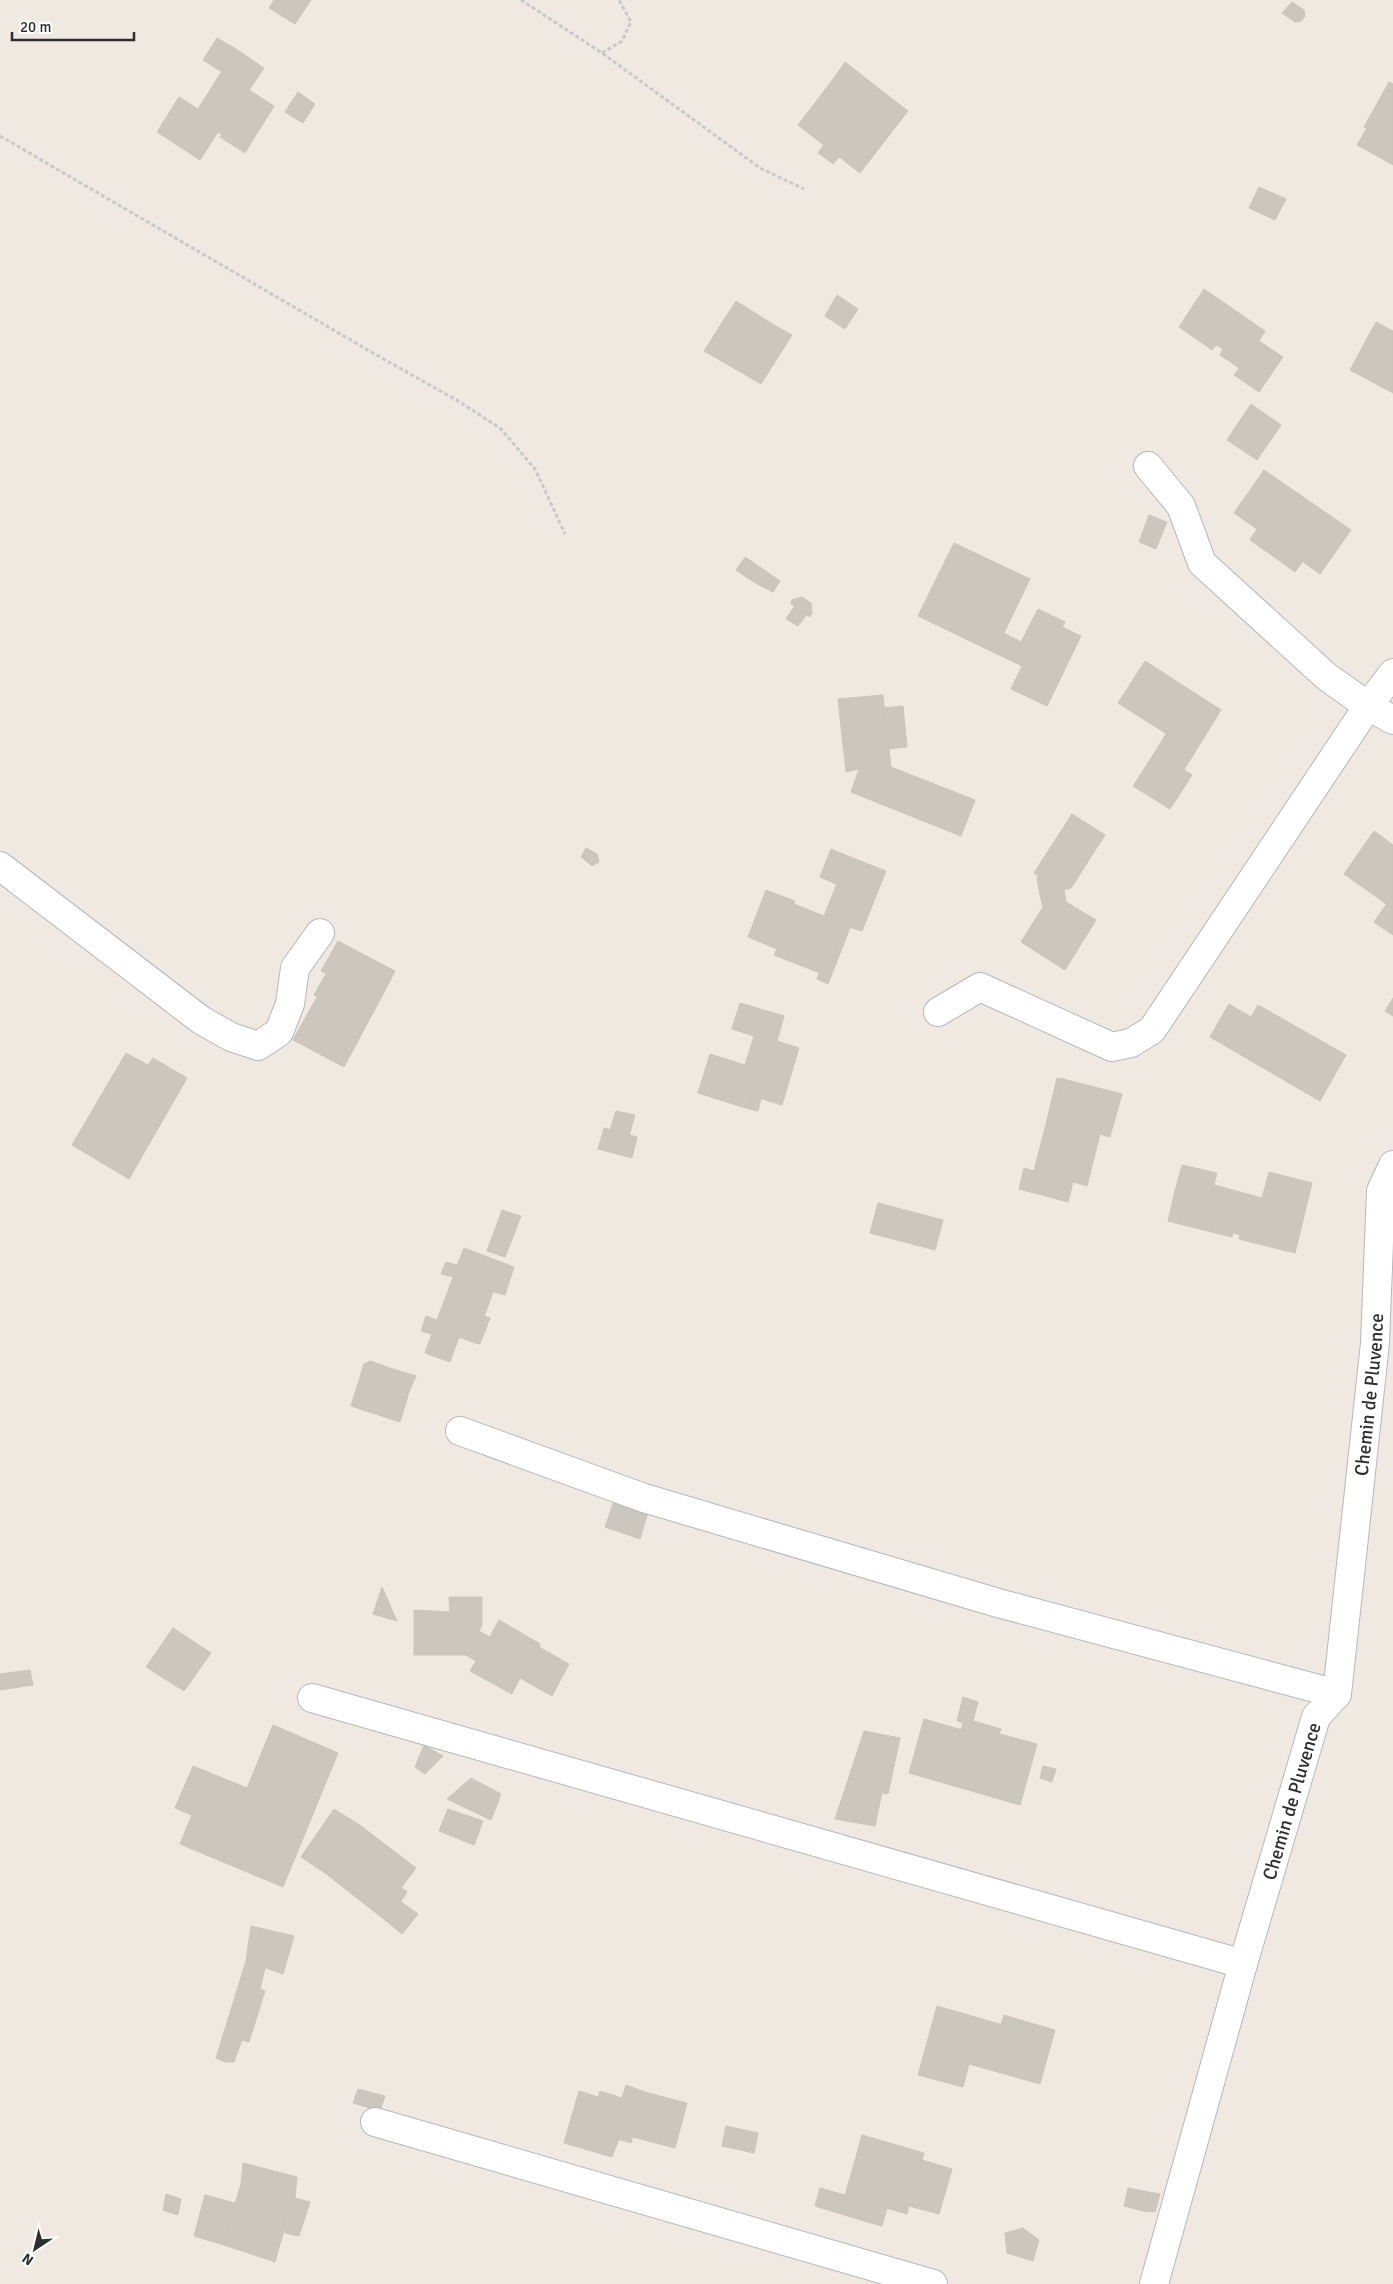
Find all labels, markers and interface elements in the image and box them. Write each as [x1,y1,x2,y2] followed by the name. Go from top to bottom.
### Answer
[12,10,135,42] scale bar
[20,18,51,36] text: 20 m
[1350,1313,1389,1477] street label: Chemin de Pluvence
[1257,1720,1327,1883] street label: Chemin de Pluvence
[10,2224,60,2274] north arrow
[19,2249,37,2269] text: N

